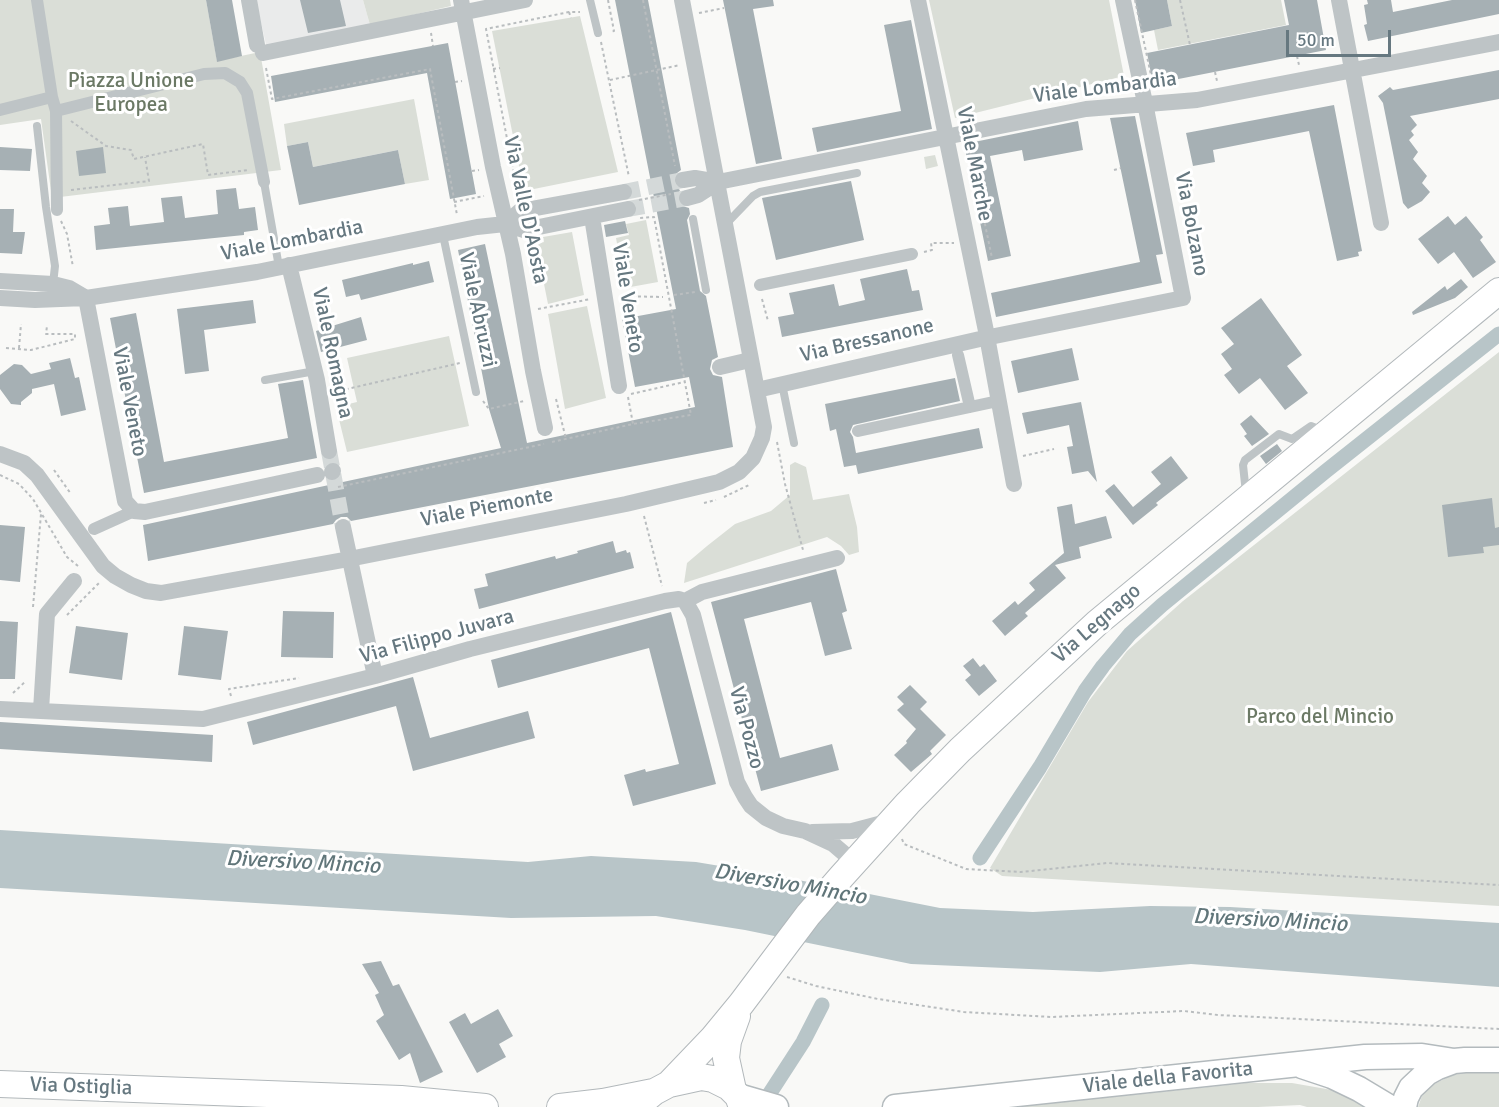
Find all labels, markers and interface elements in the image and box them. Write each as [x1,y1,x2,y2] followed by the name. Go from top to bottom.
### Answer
[1289,18,1394,56] scale bar
[1297,29,1335,51] text: 50 m
[1032,67,1178,109] street label: Viale Lombardia
[68,68,194,118] park label: Piazza Unione Europea
[951,105,997,223] street label: Viale Marche
[497,134,553,286] street label: Via Valle D'Aosta
[1169,170,1213,278] street label: Via Bolzano
[219,215,365,267] street label: Viale Lombardia
[606,241,648,355] street label: Viale Veneto
[453,250,501,370] street label: Viale Abruzzi
[306,285,358,421] street label: Viale Romagna
[798,313,936,369] street label: Via Bressanone
[106,345,152,459] street label: Viale Veneto
[419,483,555,533] street label: Viale Piemonte
[1048,579,1146,669] street label: Via Legnago
[357,604,517,670] street label: Via Filippo Juvara
[723,684,769,772] street label: Via Pozzo
[1246,704,1394,730] park label: Parco del Mincio
[225,846,381,880] water label: Diversivo Mincio
[712,859,868,911] water label: Diversivo Mincio
[1192,904,1348,938] water label: Diversivo Mincio
[1082,1057,1254,1099] street label: Viale della Favorita
[29,1073,133,1101] street label: Via Ostiglia

